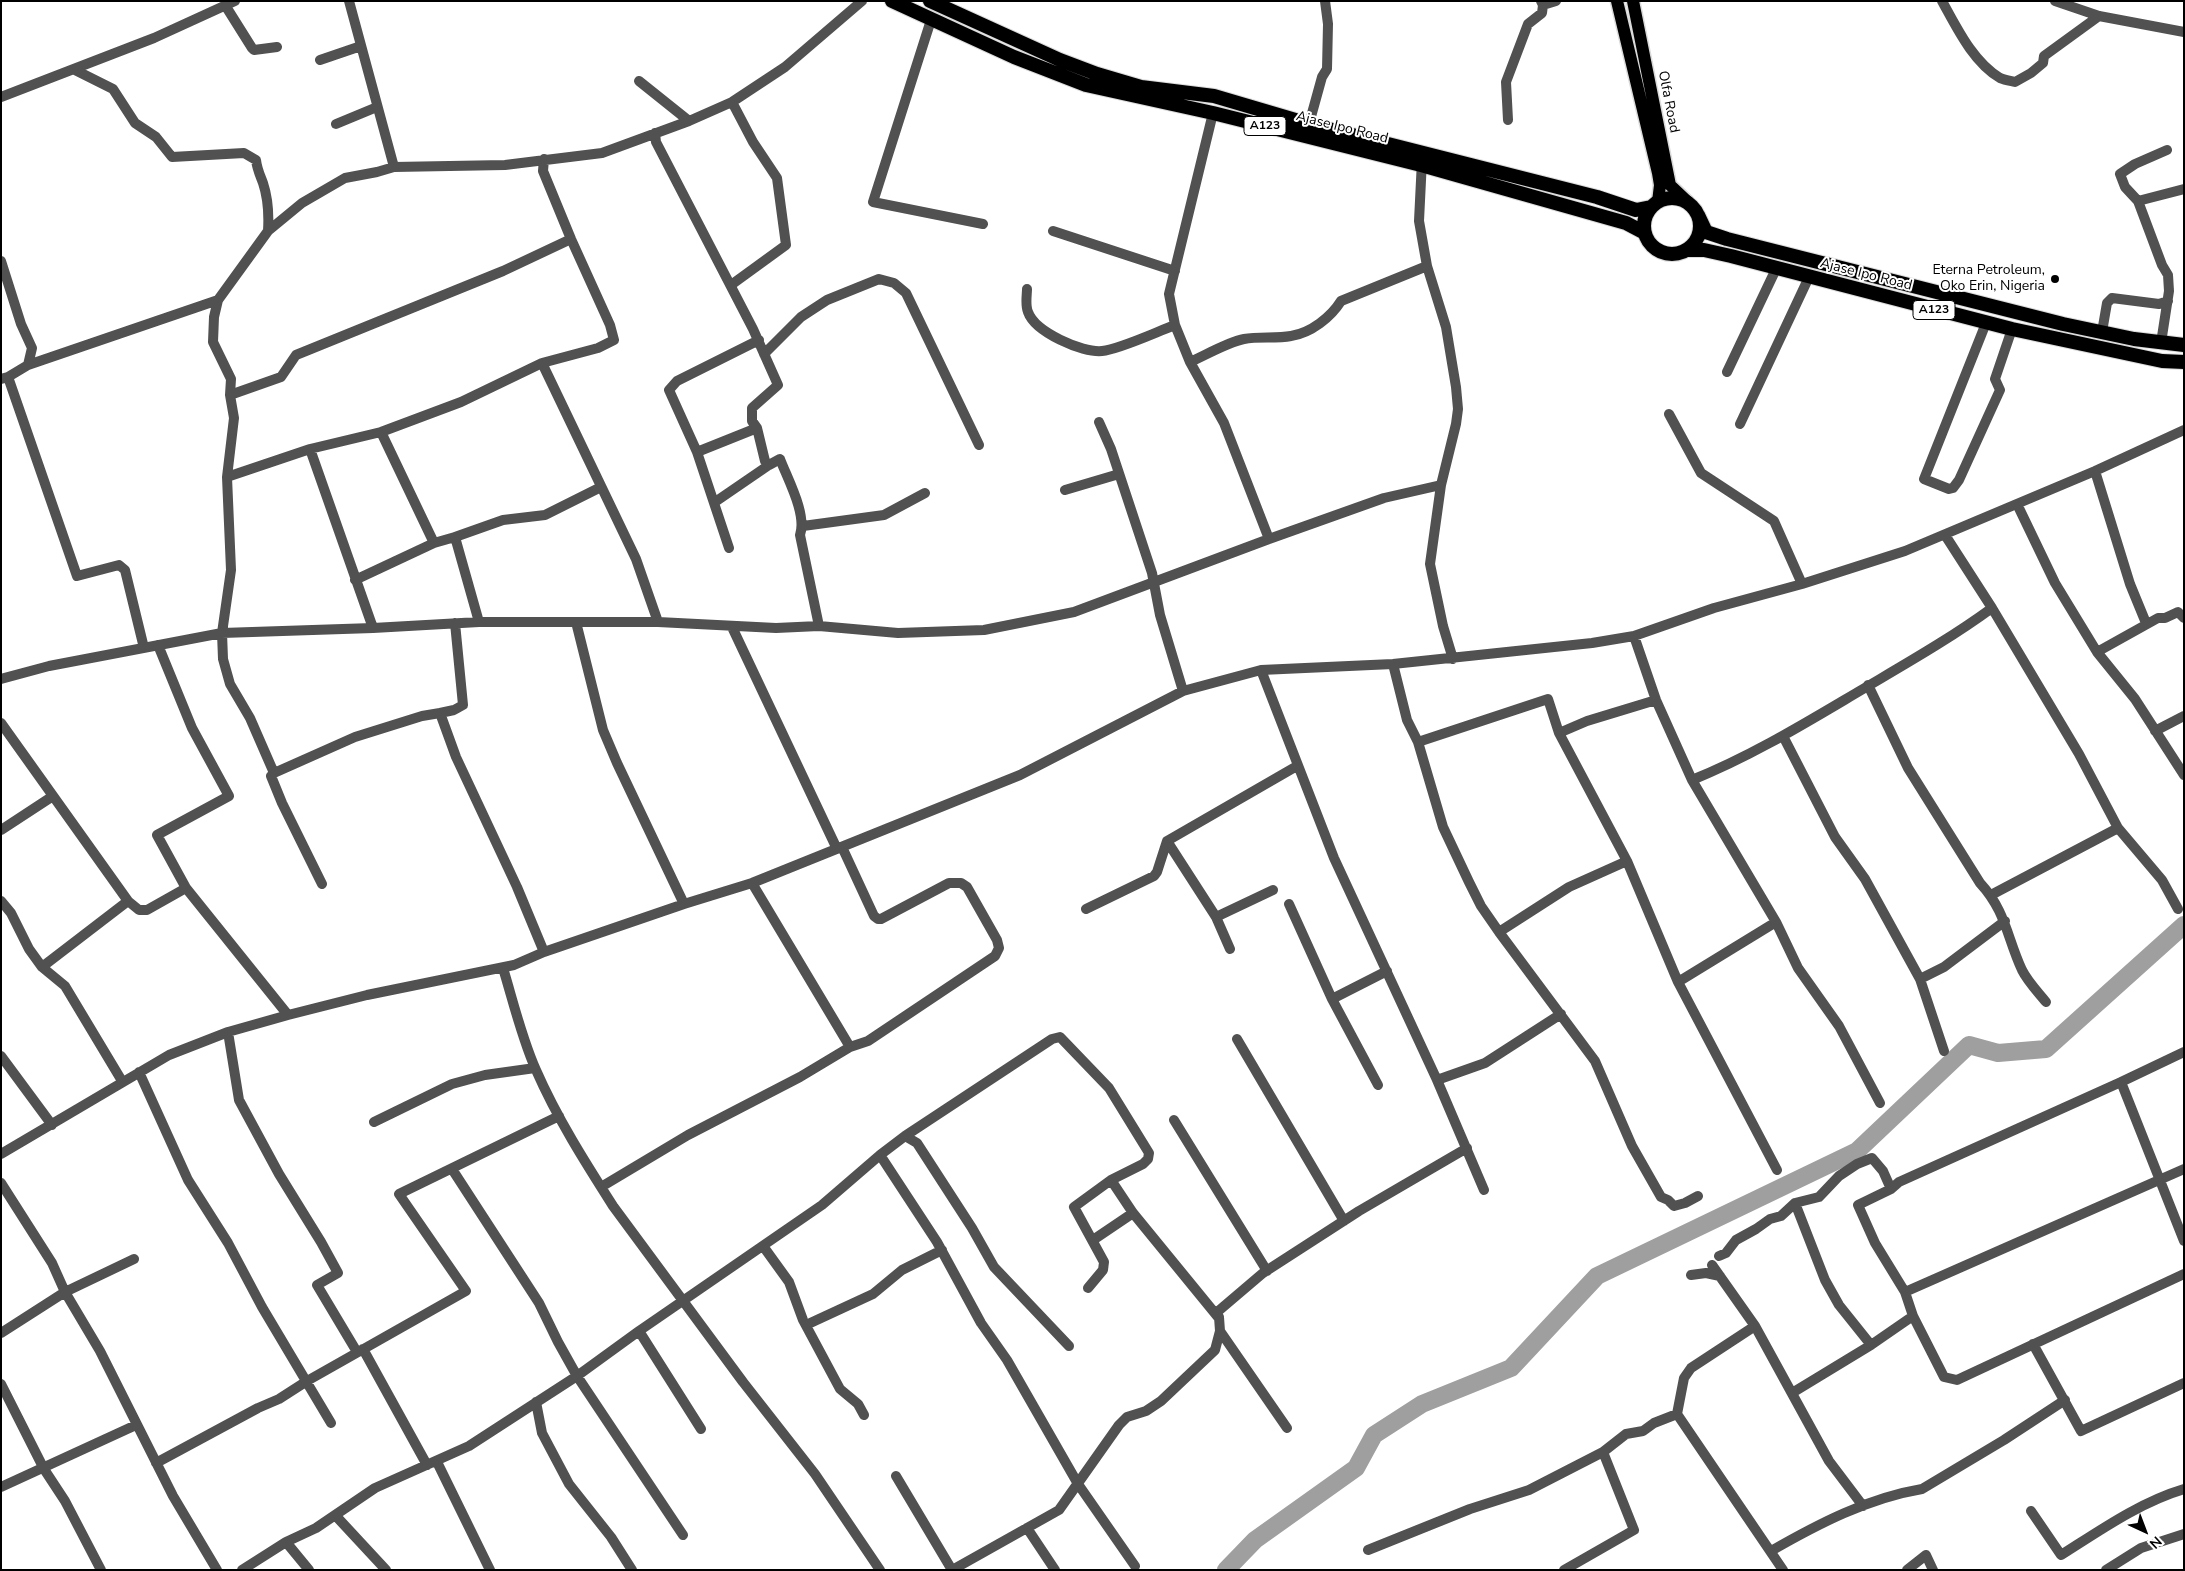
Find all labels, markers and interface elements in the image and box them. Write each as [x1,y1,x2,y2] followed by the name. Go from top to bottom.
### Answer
[1654,69,1682,135] street label: Olfa Road
[1294,108,1390,148] street label: Ajase Ipo Road
[1244,116,1286,136] road number: A123
[1818,255,1914,295] street label: Ajase Ipo Road
[1932,263,2045,296] place label: Eterna Petroleum, Oko Erin, Nigeria
[2049,273,2061,285] marker: Eterna Petroleum, Oko Erin, Nigeria
[1913,300,1955,320] road number: A123
[2120,1506,2170,1556] north arrow
[2145,1532,2166,1553] text: N

